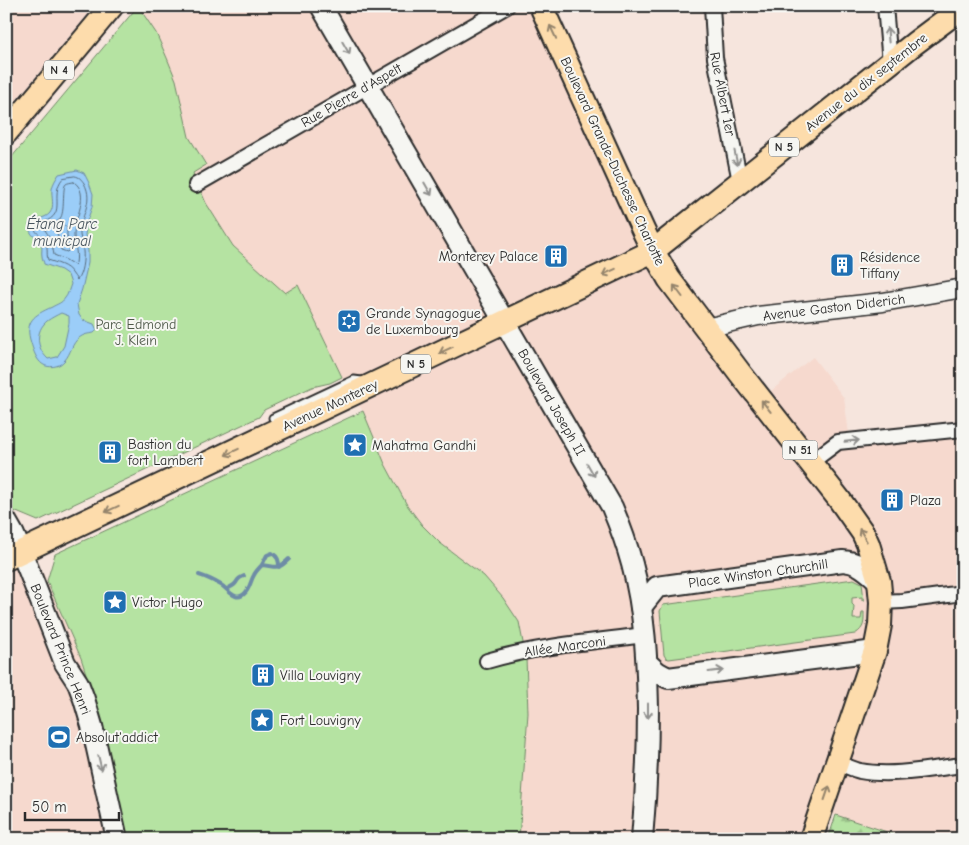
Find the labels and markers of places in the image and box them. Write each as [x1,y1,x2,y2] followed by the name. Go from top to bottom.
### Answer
[543,243,569,269] building icon: Monterey Palace
[439,248,538,265] place label: Monterey Palace
[860,249,920,282] place label: Résidence Tiffany
[829,252,855,278] building icon: Résidence Tiffany
[366,305,481,338] place label: Grande Synagogue de Luxembourg
[336,308,362,334] synagogue icon: Grande Synagogue de Luxembourg
[342,432,368,458] place icon: Mahatma Gandhi
[127,436,204,469] place label: Bastion du fort Lambert
[372,437,476,454] place label: Mahatma Gandhi
[97,439,123,465] building icon: Bastion du fort Lambert
[879,487,905,513] building icon: Plaza
[910,492,941,509] place label: Plaza
[102,589,128,615] place icon: Victor Hugo
[132,594,203,611] place label: Victor Hugo
[250,662,276,688] building icon: Villa Louvigny
[280,667,361,684] place label: Villa Louvigny
[249,707,275,733] place icon: Fort Louvigny
[280,712,361,729] place label: Fort Louvigny
[46,724,72,750] sports icon: Absolut'addict
[76,729,159,746] place label: Absolut'addict

